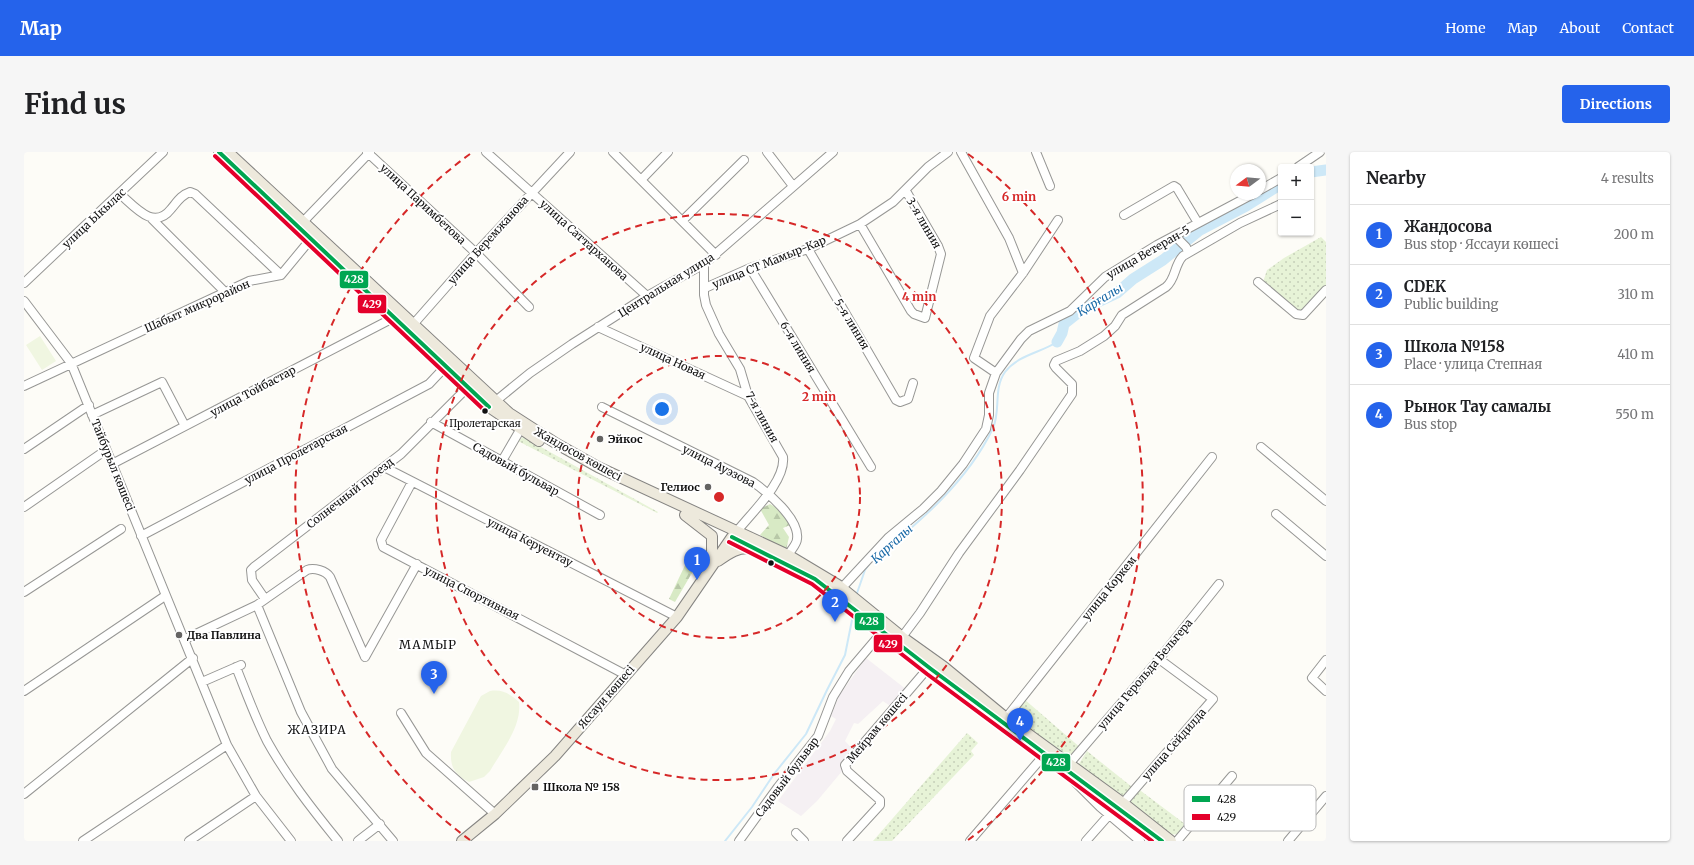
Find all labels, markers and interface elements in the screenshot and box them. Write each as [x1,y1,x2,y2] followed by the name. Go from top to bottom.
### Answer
[20,16,62,40] text: Map
[1445,19,1486,37] text: Home
[1508,19,1537,37] text: Map
[1559,19,1600,37] text: About
[1622,19,1674,37] text: Contact
[1562,85,1670,123] button: Directions
[24,86,126,122] text: Find us
[377,161,469,247] street label: улица Паримбетова
[1230,164,1266,200] north arrow
[1278,164,1314,236] map controls
[1278,164,1314,200] button: +
[1366,167,1426,189] text: Nearby
[1601,170,1654,187] text: 4 results
[59,185,129,251] street label: улица Ыкылас
[1002,189,1036,204] text: 6 min
[445,193,531,287] street label: улица Беремжанова
[904,195,944,251] street label: 3-я линия
[537,197,631,283] street label: улица Саттарханова
[1278,200,1314,236] button: −
[1404,217,1492,236] text: Жандосова
[1104,223,1192,281] street label: улица Ветеран-5
[1376,226,1382,243] text: 1
[1614,226,1654,243] text: 200 m
[710,233,828,291] street label: улица СТ Мамыр-Кар
[1404,236,1559,253] text: Bus stop · Яссауи көшесі
[615,250,717,320] street label: Центральная улица
[339,270,369,289] line badge: 428
[344,272,364,286] text: 428
[142,276,252,336] street label: Шабыт микрорайон
[1404,277,1446,296] text: CDEK
[1074,280,1126,319] water label: Қарғалы
[1375,286,1383,303] text: 2
[1617,286,1654,303] text: 310 m
[902,289,936,304] text: 4 min
[357,294,387,314] line badge: 429
[831,296,873,352] street label: 5-я линия
[1404,296,1498,313] text: Public building
[362,297,382,311] text: 429
[777,319,819,376] street label: 6-я линия
[1404,337,1505,356] text: Школа №158
[638,340,708,382] street label: улица Новая
[1375,346,1383,363] text: 3
[1617,346,1654,363] text: 410 m
[1404,356,1542,373] text: Place · улица Степная
[208,362,298,419] street label: улица Тойбастар
[742,389,782,445] street label: 7-я линия
[802,389,836,404] text: 2 min
[1404,397,1551,416] text: Рынок Тау самалы
[652,399,672,419] your location
[480,406,490,416] marker: Пролетарская
[1375,406,1383,423] text: 4
[1615,406,1654,423] text: 550 m
[1404,416,1457,433] text: Bus stop
[88,417,138,513] street label: Тайбурыл көшесі
[449,417,521,430] place label: Пролетарская
[242,421,350,487] street label: улица Пролетарская
[532,424,625,484] street label: Жандосов көшесі
[608,432,643,446] place label: Эйкос
[595,434,605,444] marker: Эйкос
[470,439,562,499] street label: Садовый бульвар
[680,442,758,490] street label: улица Ауэзова
[304,455,396,531] street label: Солнечный проезд
[661,480,700,494] place label: Гелиос
[703,482,713,492] marker: Гелиос
[712,490,726,504] centre of rings
[485,514,576,570] street label: улица Керуентау
[868,521,916,566] water label: Қарғалы
[684,547,710,580] pin: 1
[1079,553,1139,623] street label: улица Коркем
[766,558,776,568] unlabelled marker
[422,563,522,623] street label: улица Спортивная
[822,589,848,622] pin: 2
[854,612,885,631] line badge: 428
[859,614,879,628] text: 428
[1095,616,1195,732] street label: улица Герольда Бельгера
[187,628,261,642] place label: Два Павлина
[174,630,184,640] marker: Два Павлина
[873,634,903,653] line badge: 429
[399,637,457,652] district label: МАМЫР
[878,637,898,651] text: 429
[421,661,447,694] pin: 3
[575,662,638,732] street label: Яссауи көшесі
[844,690,911,766] street label: Мейрам көшесі
[1139,705,1209,783] street label: улица Сейдилда
[1007,708,1033,741] pin: 4
[287,722,347,737] district label: ЖАЗИРА
[752,734,822,820] street label: Садовый бульвар
[1041,753,1071,772] line badge: 428
[1046,755,1066,769] text: 428
[543,780,620,794] place label: Школа № 158
[530,782,540,792] marker: Школа № 158
[1184,785,1316,831] legend
[1217,792,1237,806] text: 428
[1217,810,1236,824] text: 429

